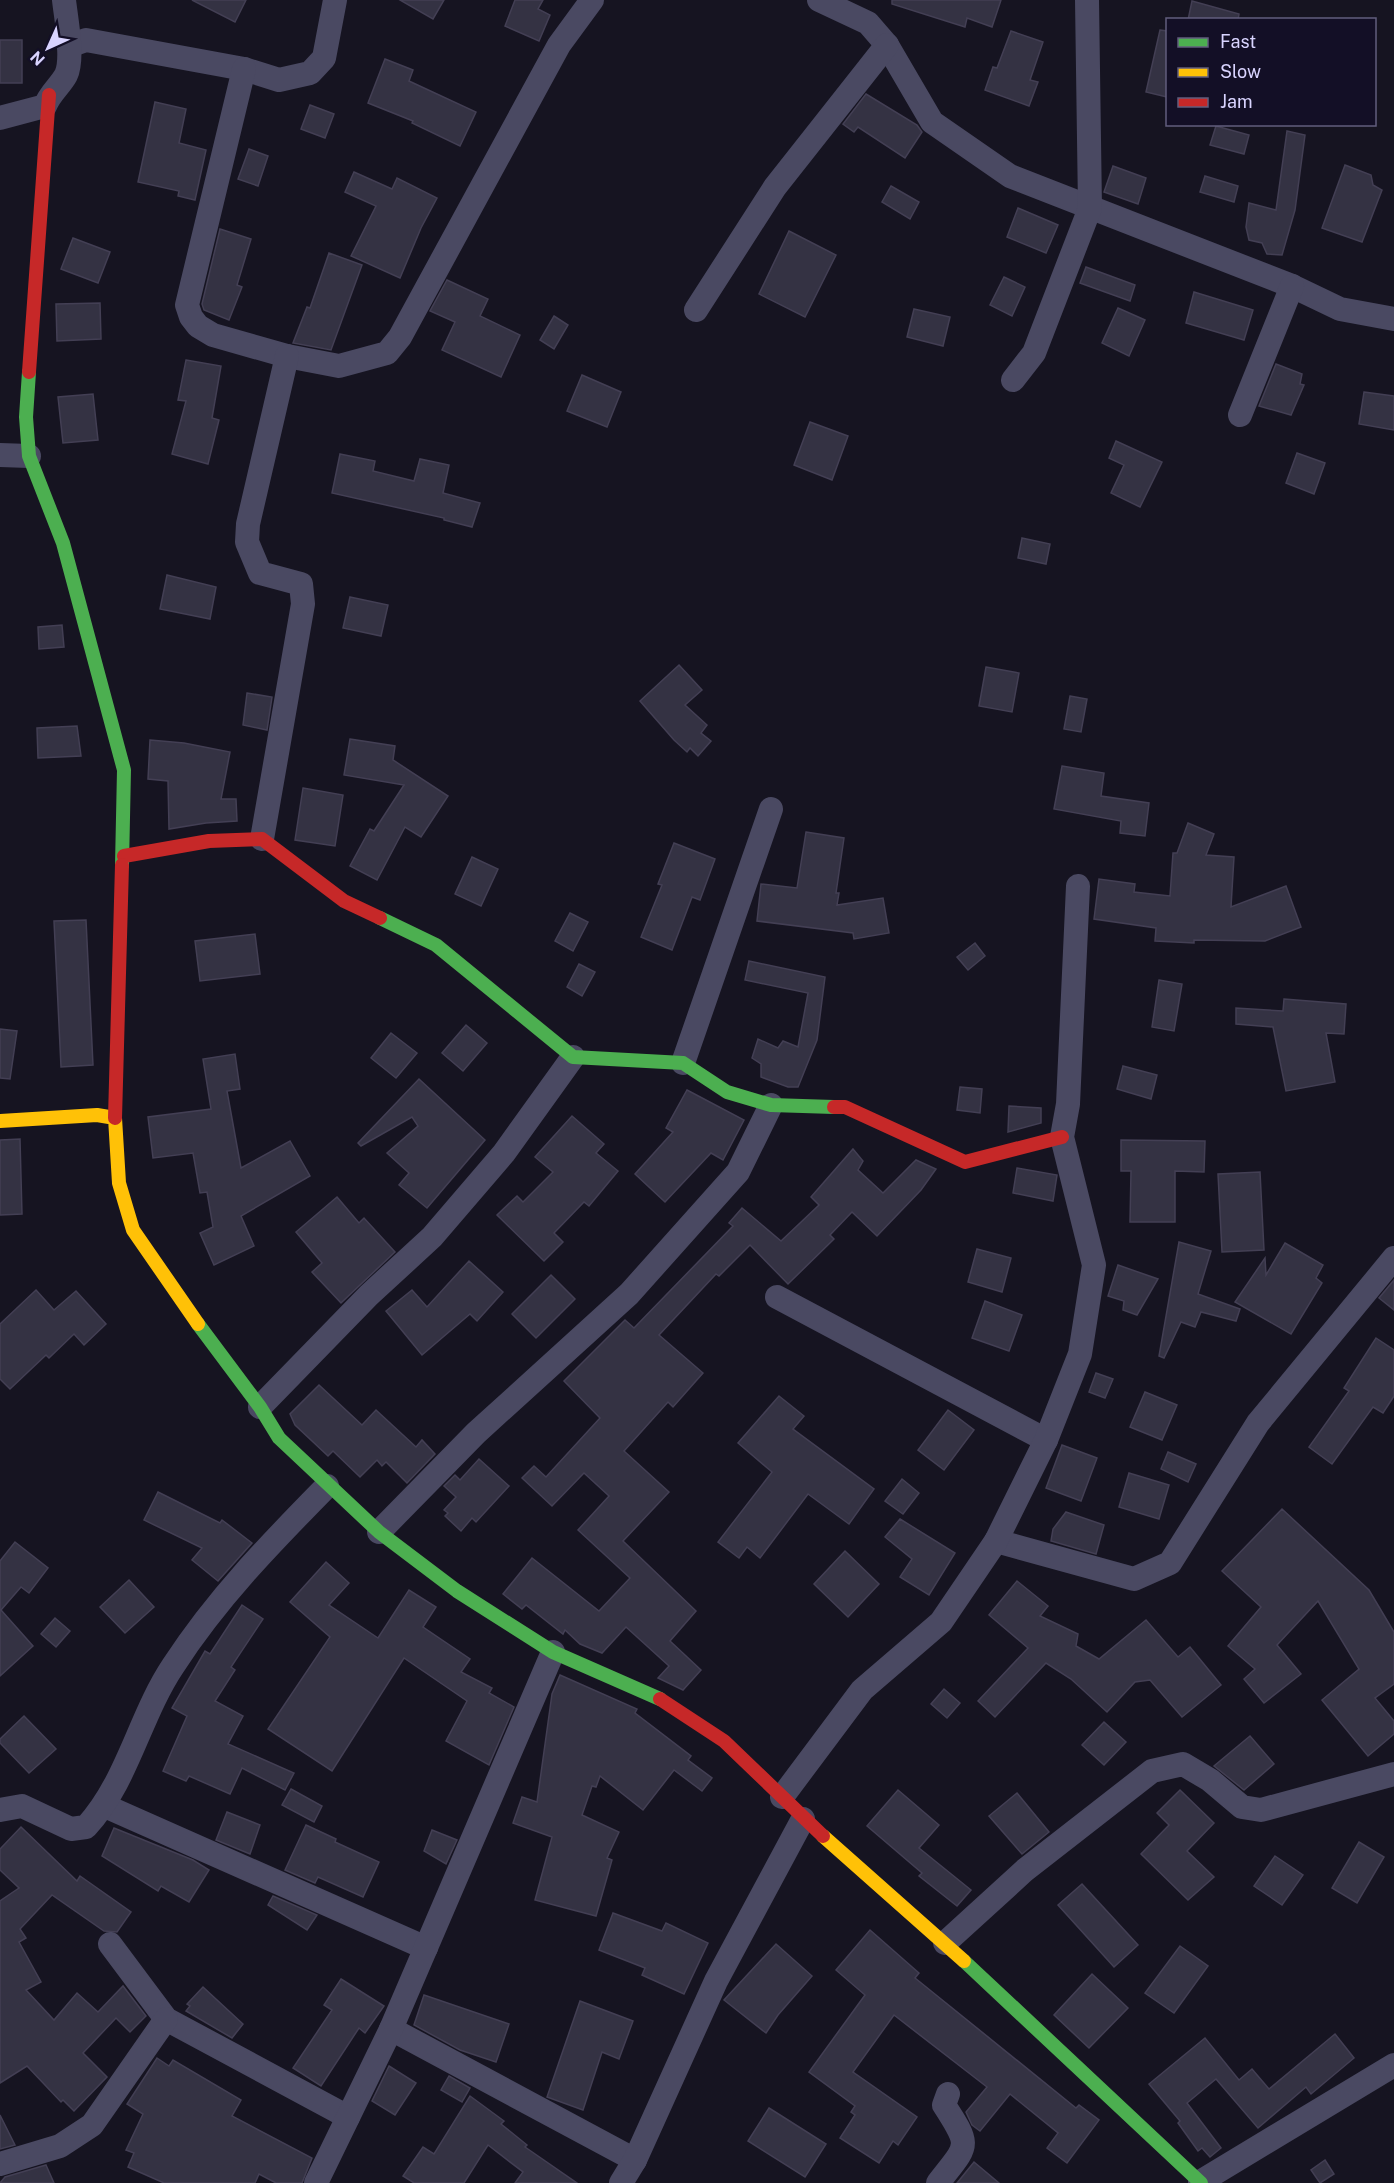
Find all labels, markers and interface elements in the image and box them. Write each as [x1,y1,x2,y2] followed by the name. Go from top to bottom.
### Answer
[18,18,78,78] north arrow
[1166,18,1376,126] legend
[1220,31,1256,52] text: Fast
[27,47,49,69] text: N
[1220,61,1261,82] text: Slow
[1220,91,1253,112] text: Jam

